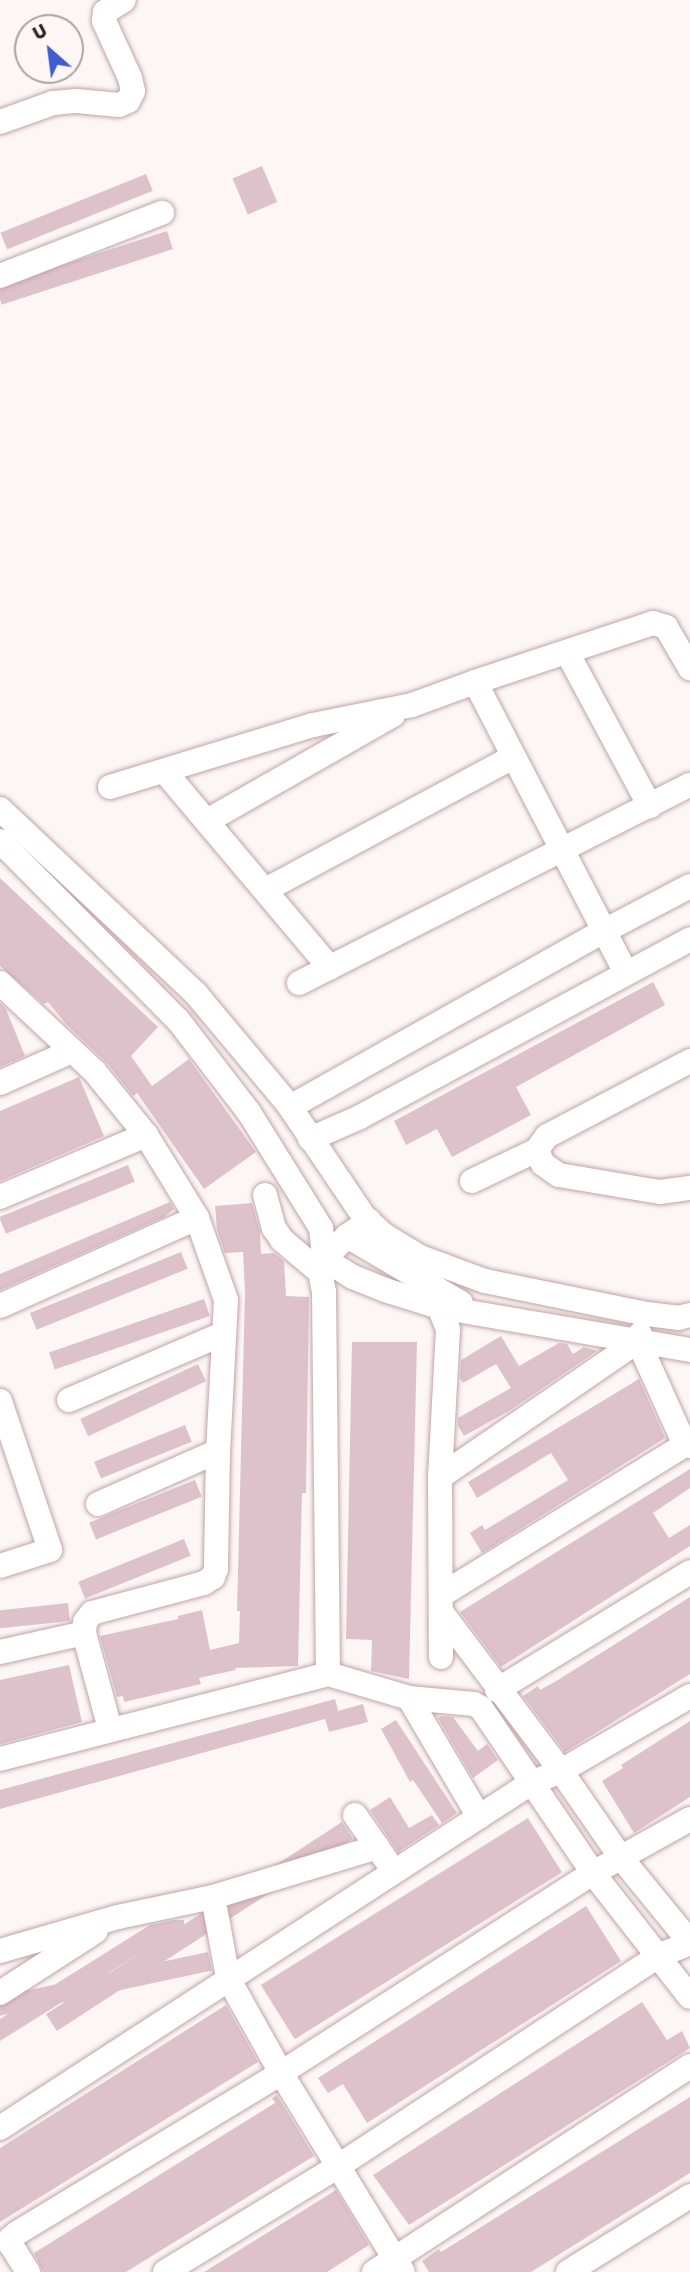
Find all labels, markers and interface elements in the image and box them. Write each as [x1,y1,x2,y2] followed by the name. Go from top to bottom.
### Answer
[14,14,84,84] north arrow
[28,17,52,47] text: U

